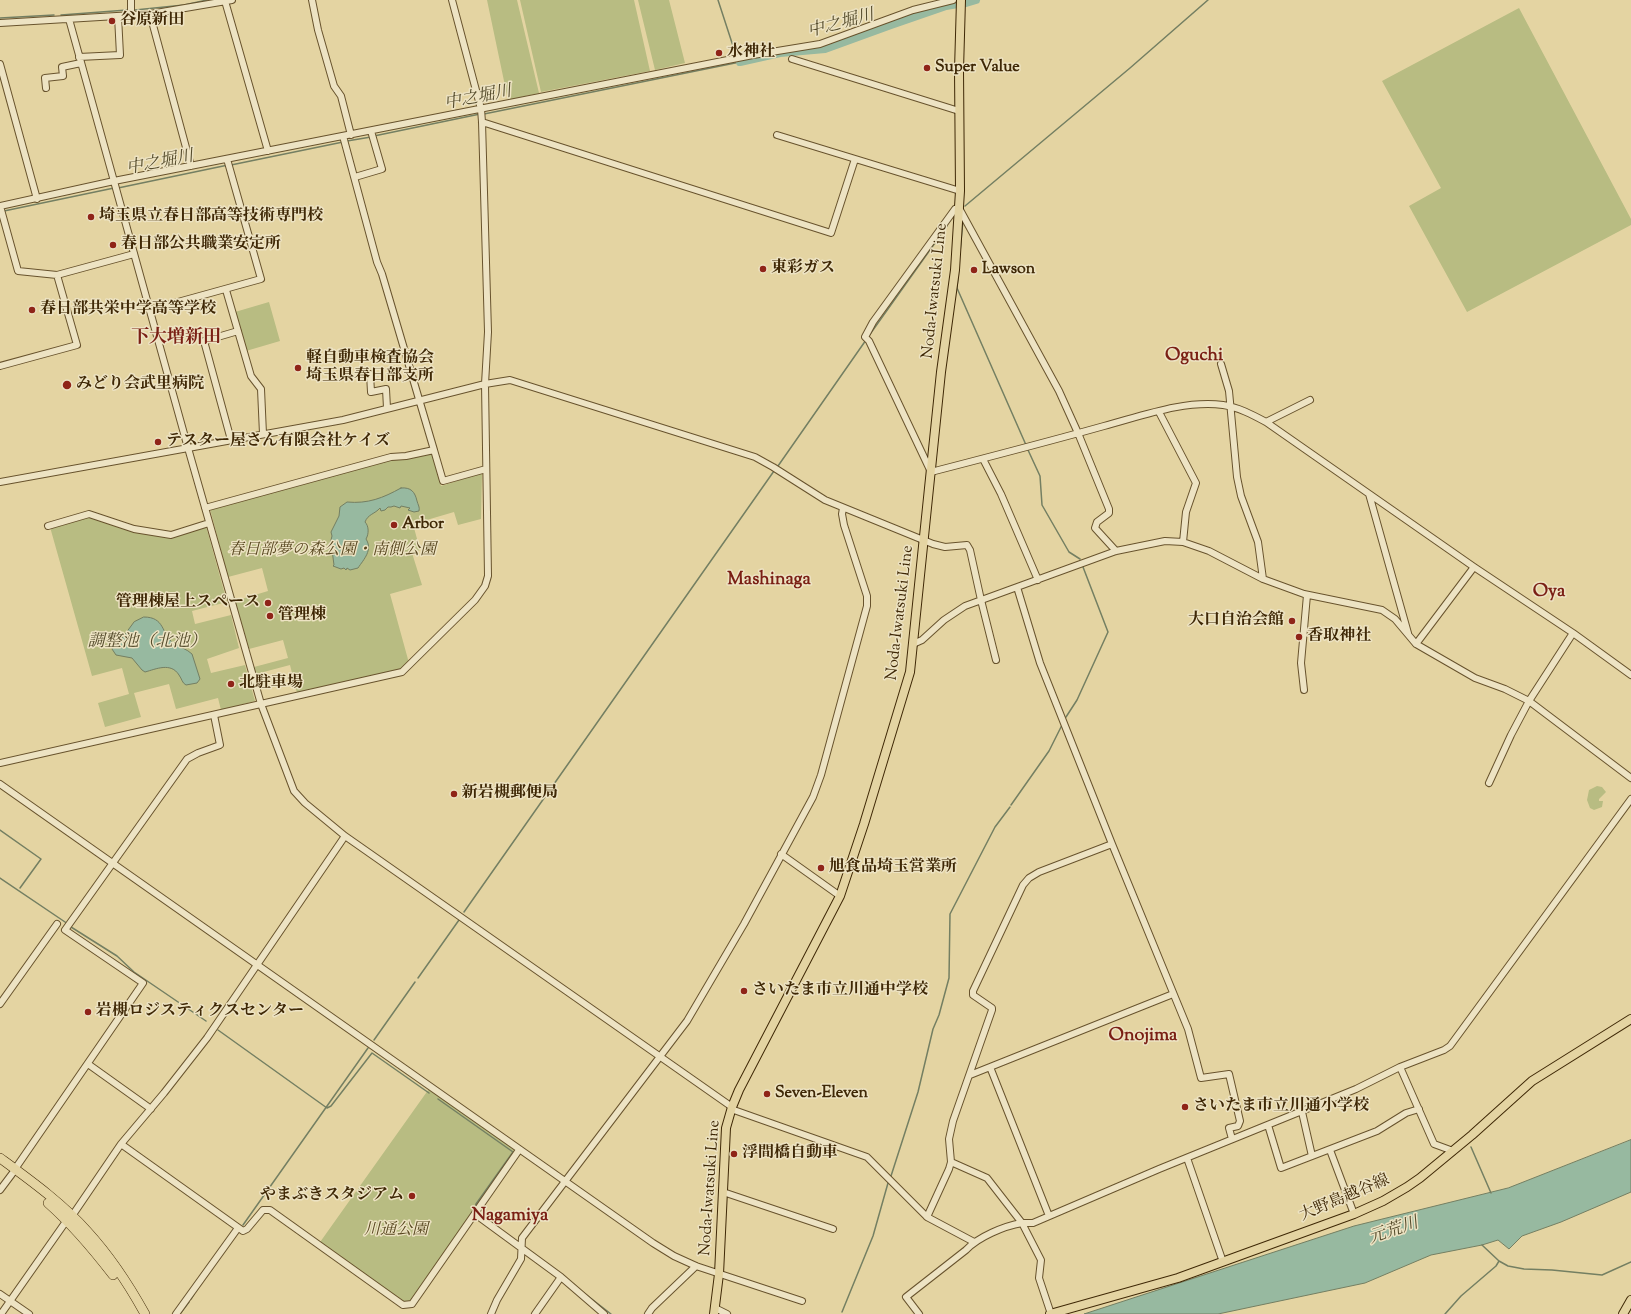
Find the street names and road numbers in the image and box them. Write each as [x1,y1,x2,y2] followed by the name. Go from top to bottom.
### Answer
[919,222,953,360] street label: Noda-Iwatsuki Line
[883,544,919,682] street label: Noda-Iwatsuki Line
[697,1120,725,1256] street label: Noda-Iwatsuki Line
[1297,1171,1393,1227] street label: 大野島越谷線

